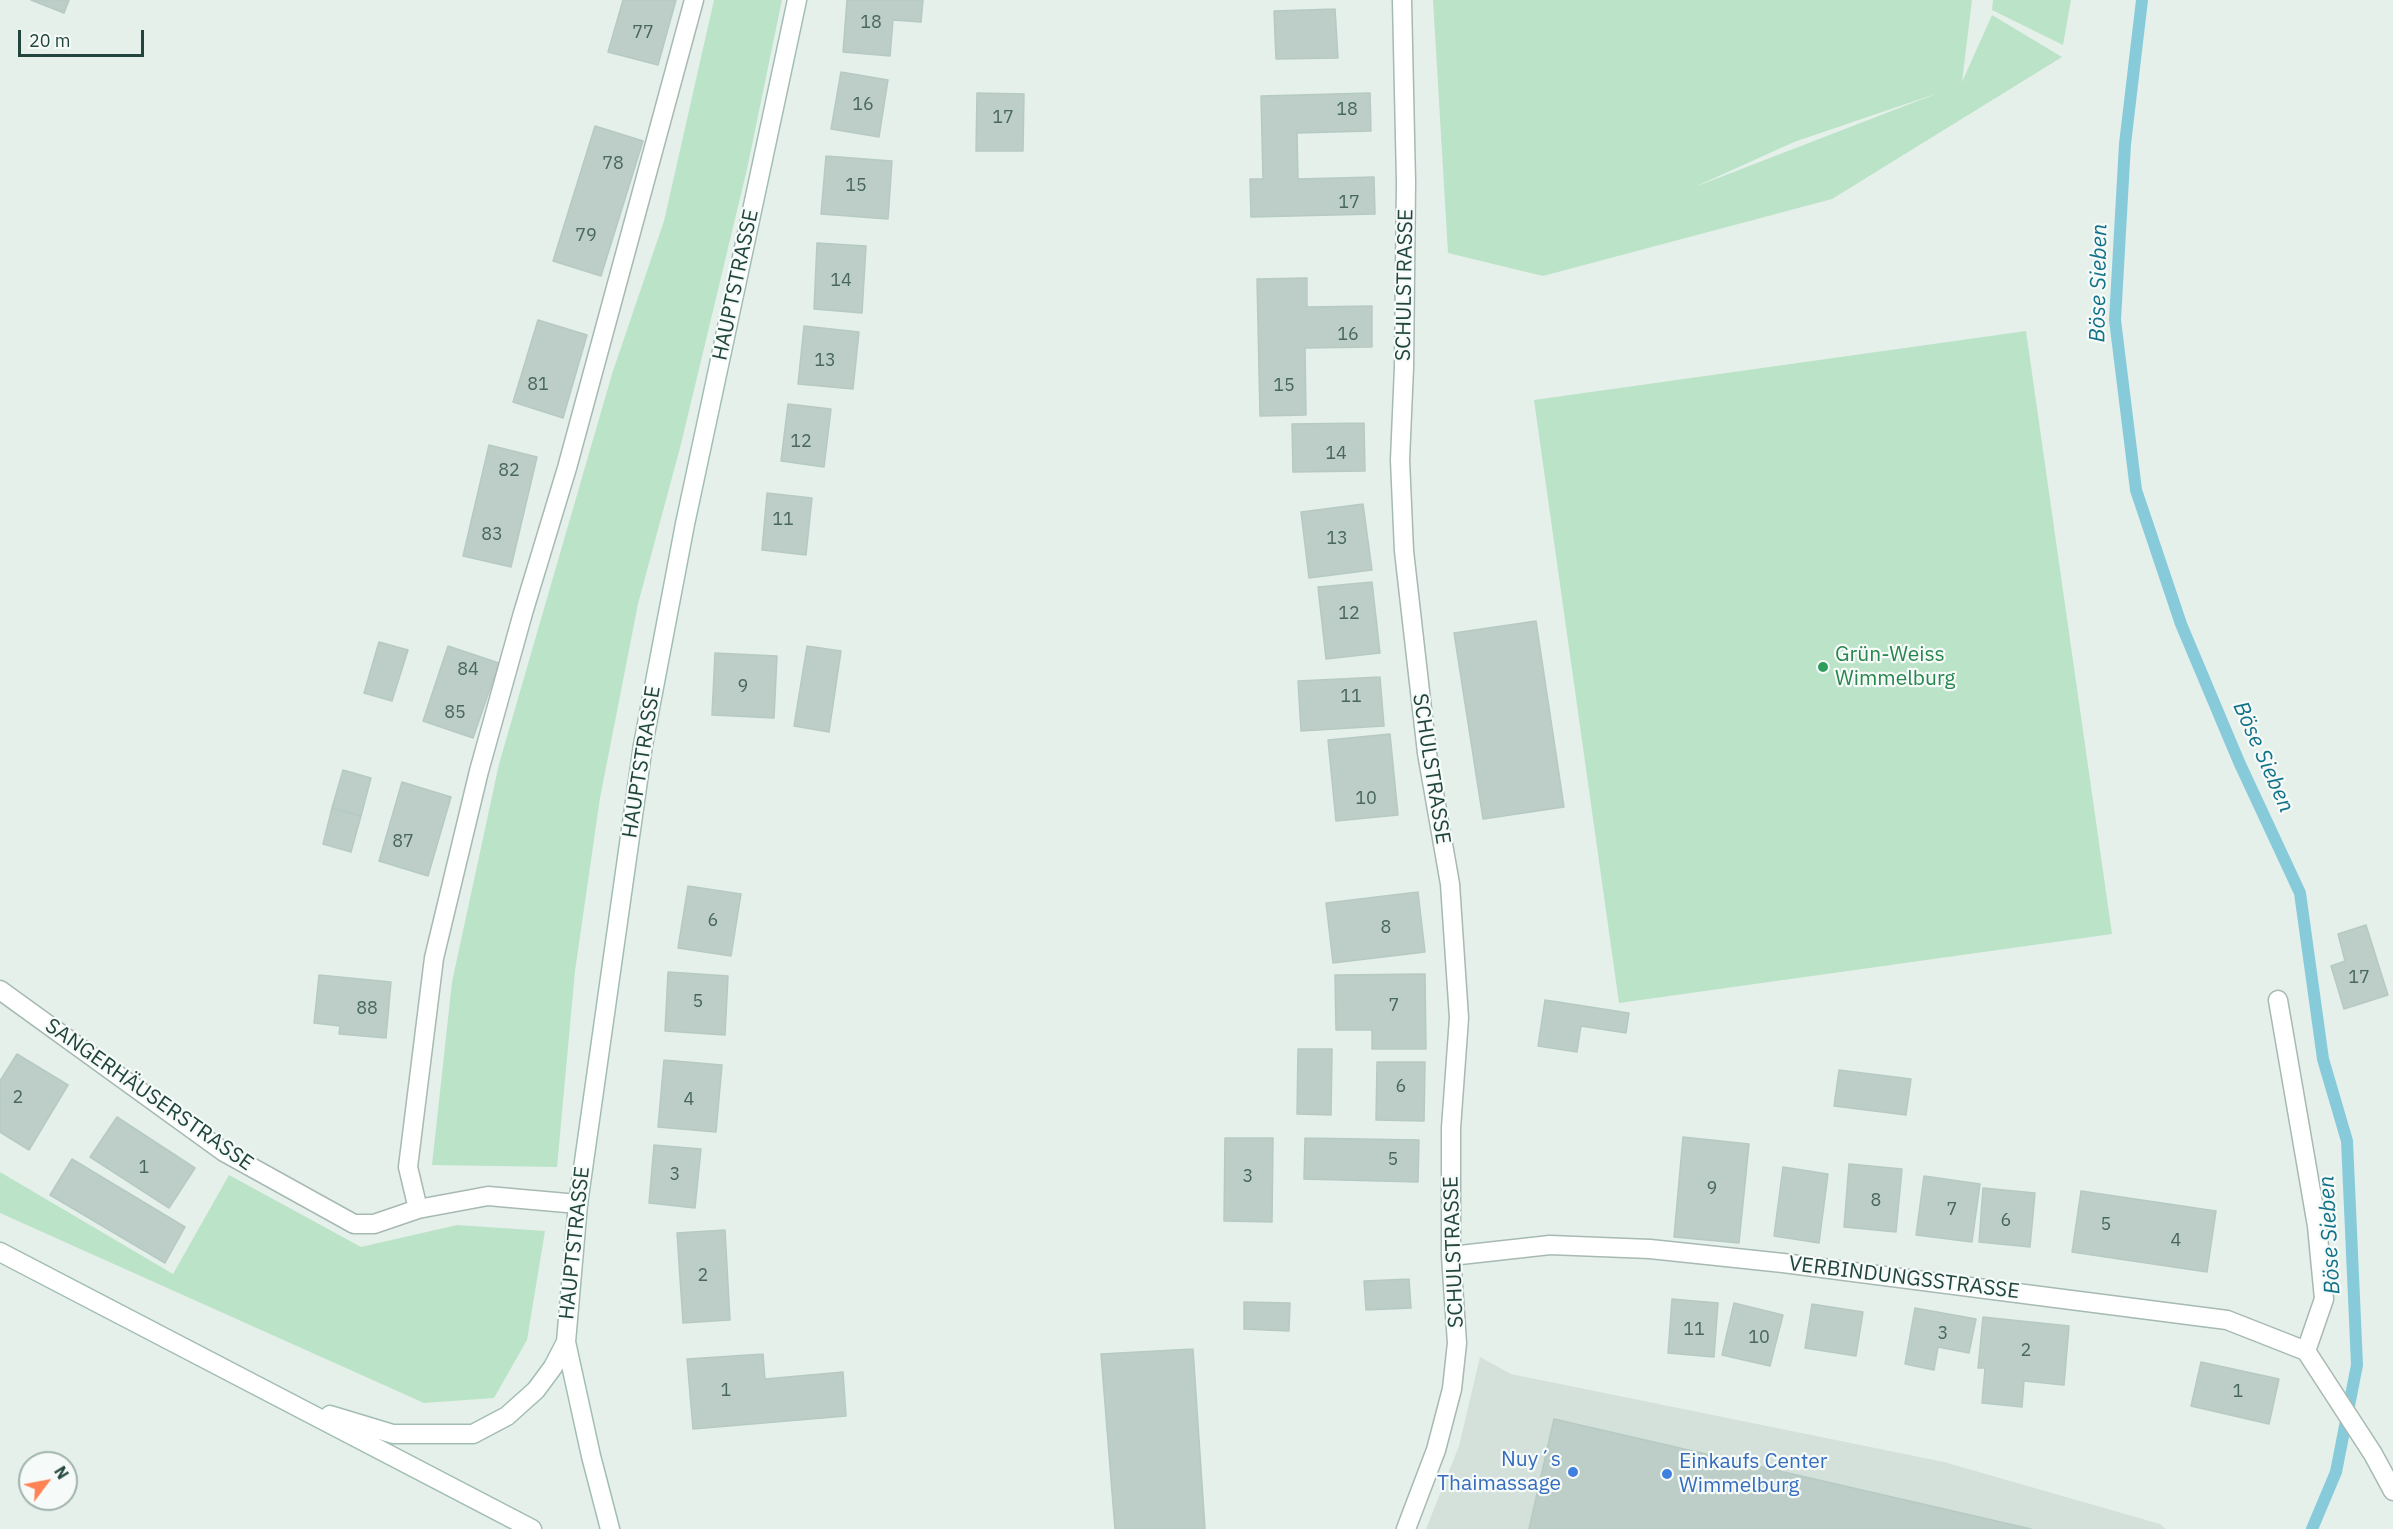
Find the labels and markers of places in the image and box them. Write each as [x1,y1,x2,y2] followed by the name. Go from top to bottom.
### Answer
[1835,642,1955,692] place label: Grün-Weiss Wimmelburg
[1816,660,1830,674] marker: Grün-Weiss Wimmelburg
[1437,1447,1561,1497] place label: Nuy´s Thaimassage
[1679,1449,1828,1499] place label: Einkaufs Center Wimmelburg
[1566,1465,1580,1479] marker: Nuy´s Thaimassage
[1660,1467,1674,1481] marker: Einkaufs Center Wimmelburg

